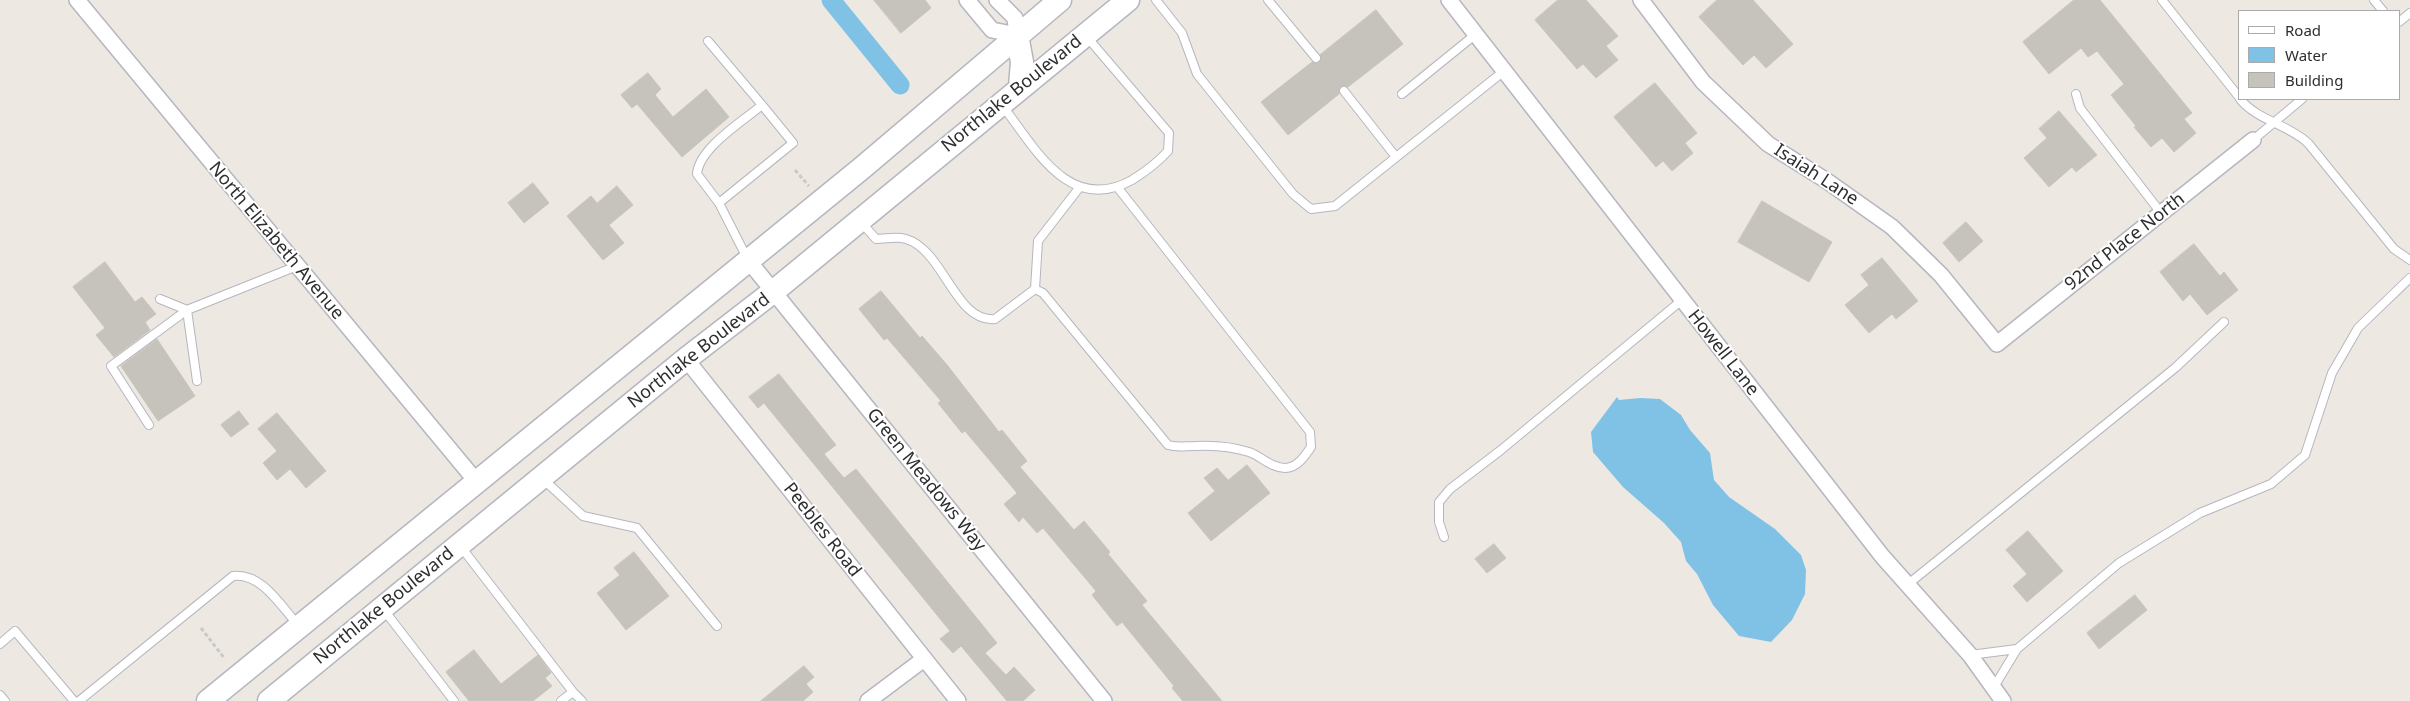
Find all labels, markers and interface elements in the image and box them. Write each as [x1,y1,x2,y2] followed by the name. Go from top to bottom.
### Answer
[2238,10,2400,100] legend
[2285,20,2321,40] text: Road
[937,31,1087,157] street label: Northlake Boulevard
[2285,45,2327,65] text: Water
[2285,70,2343,90] text: Building
[1770,140,1862,210] street label: Isaiah Lane
[204,158,348,324] street label: North Elizabeth Avenue
[2061,188,2189,296] street label: 92nd Place North
[624,289,774,413] street label: Northlake Boulevard
[1683,306,1763,400] street label: Howell Lane
[862,404,990,556] street label: Green Meadows Way
[779,479,865,581] street label: Peebles Road
[309,543,459,669] street label: Northlake Boulevard

